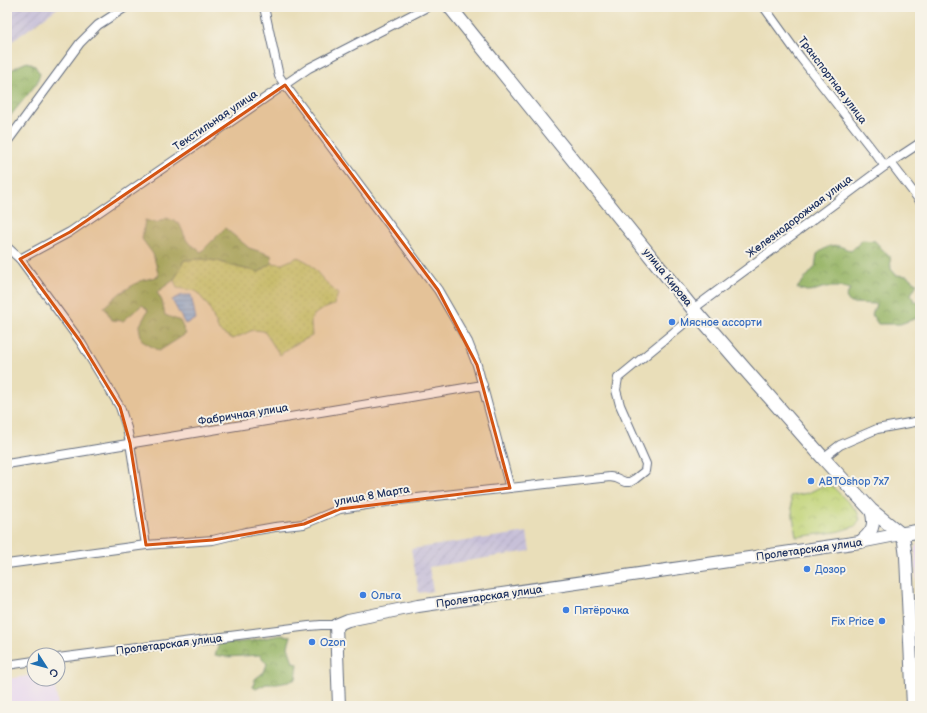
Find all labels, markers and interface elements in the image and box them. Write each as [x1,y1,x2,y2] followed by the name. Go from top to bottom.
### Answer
[795,34,870,127] street label: Транспортная улица
[171,87,260,153] street label: Текстильная улица
[744,172,855,260] street label: Железнодорожная улица
[640,246,695,309] street label: улица Кирова
[680,316,762,329] place label: Мясное ассорти
[667,317,677,327] marker: Мясное ассорти
[197,401,290,428] street label: Фабричная улица
[818,475,890,488] place label: АВТОshop 7x7
[806,476,816,486] marker: АВТОshop 7x7
[334,482,411,508] street label: улица 8 Марта
[755,536,864,563] street label: Пролетарская улица
[815,563,846,576] place label: Дозор
[802,564,812,574] marker: Дозор
[435,583,544,610] street label: Пролетарская улица
[371,589,402,602] place label: Ольга
[358,590,368,600] marker: Ольга
[574,604,630,617] place label: Пятёрочка
[561,605,571,615] marker: Пятёрочка
[831,615,874,628] place label: Fix Price
[877,616,887,626] marker: Fix Price
[115,631,224,657] street label: Пролетарская улица
[320,636,346,649] place label: Ozon
[307,637,317,647] marker: Ozon
[26,647,66,687] north arrow
[46,666,61,680] text: С

